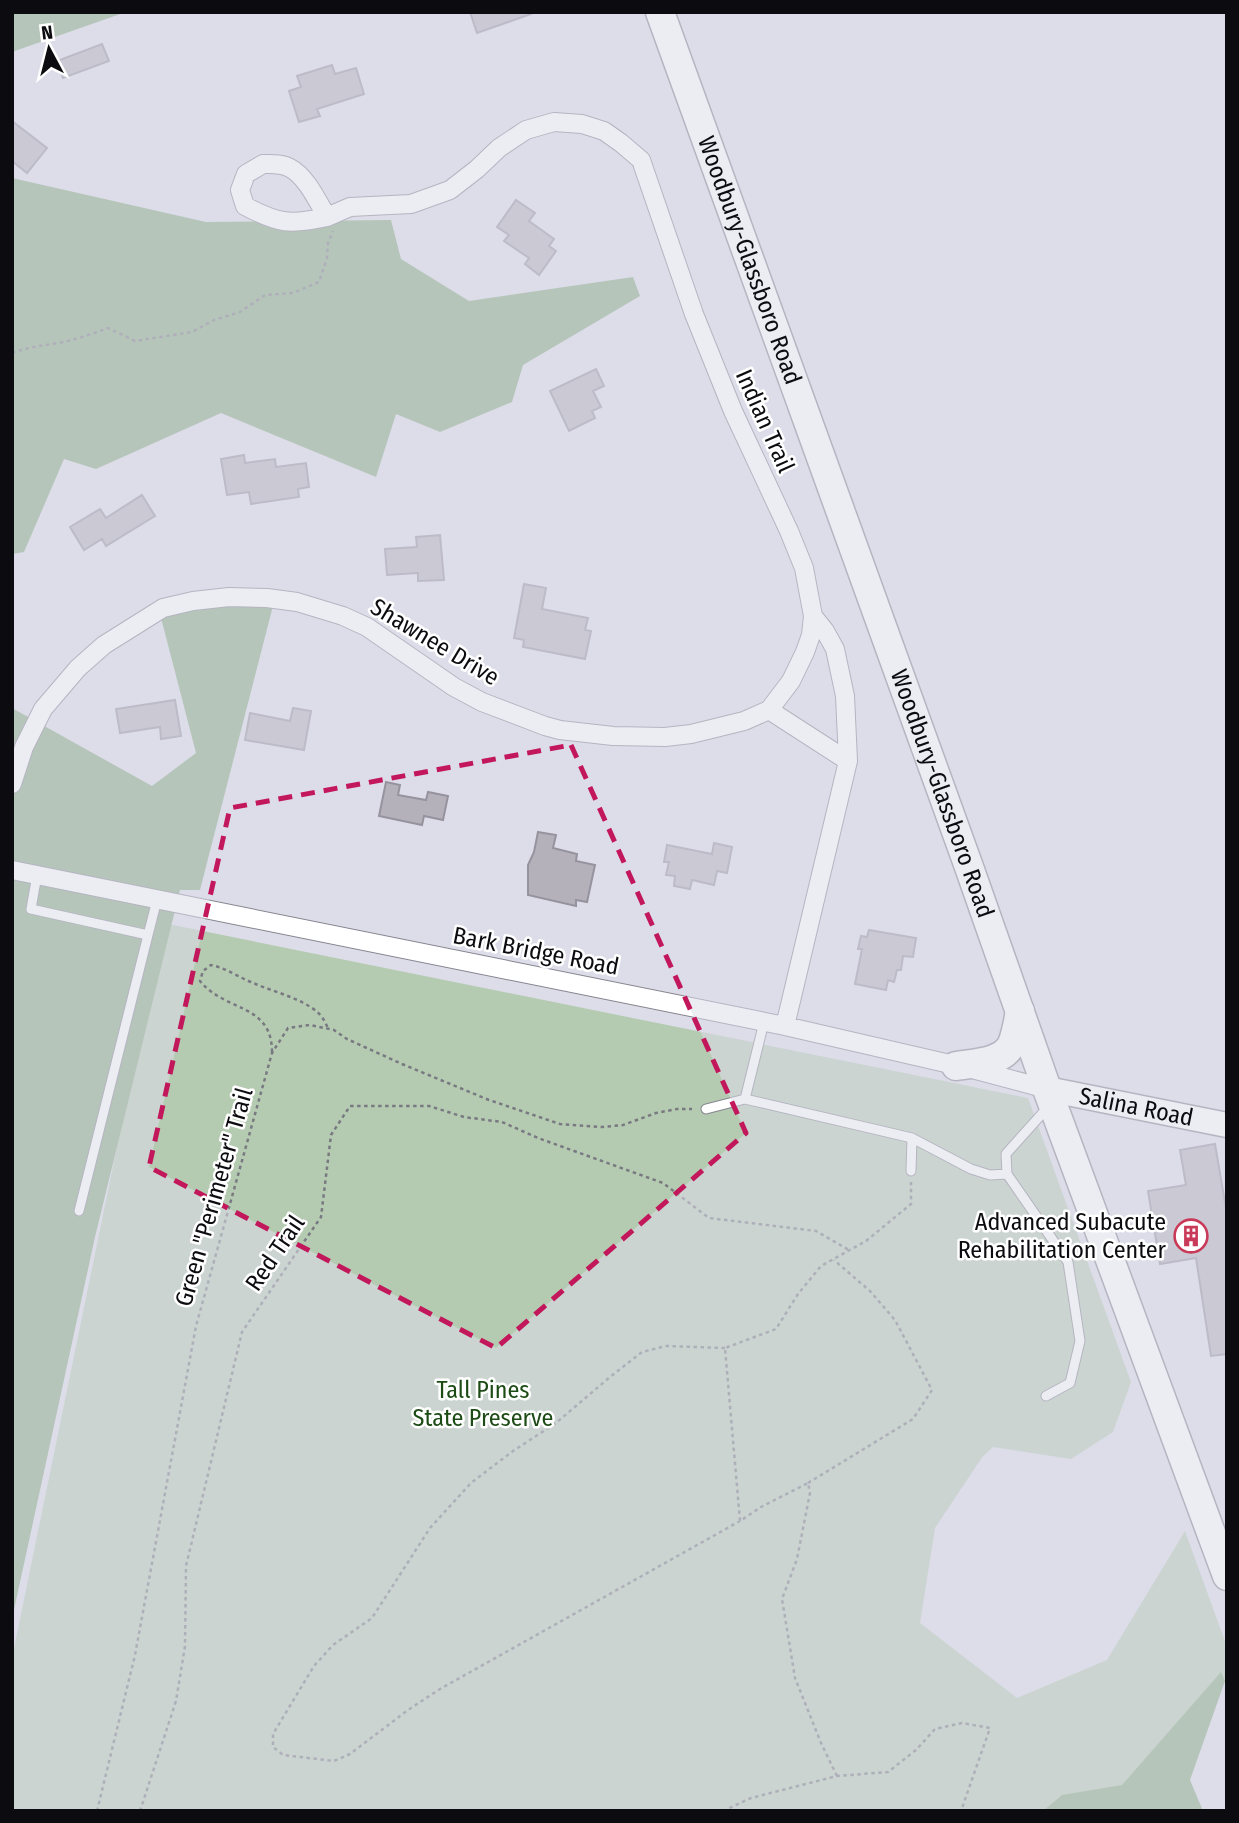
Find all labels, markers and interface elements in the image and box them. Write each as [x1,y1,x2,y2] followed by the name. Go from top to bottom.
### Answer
[14,14,84,84] north arrow
[40,21,54,45] text: N
[692,132,807,388] street label: Woodbury-Glassboro Road
[730,365,800,477] street label: Indian Trail
[366,593,504,691] street label: Shawnee Drive
[885,666,1000,922] street label: Woodbury-Glassboro Road
[451,921,621,981] street label: Bark Bridge Road
[1077,1082,1196,1132] street label: Salina Road
[169,1085,259,1309] street label: Green "Perimeter" Trail
[958,1208,1167,1264] place label: Advanced Subacute Rehabilitation Center
[240,1210,310,1296] street label: Red Trail
[1172,1217,1210,1255] building icon: Advanced Subacute Rehabilitation Center
[413,1376,553,1432] park label: Tall Pines State Preserve

